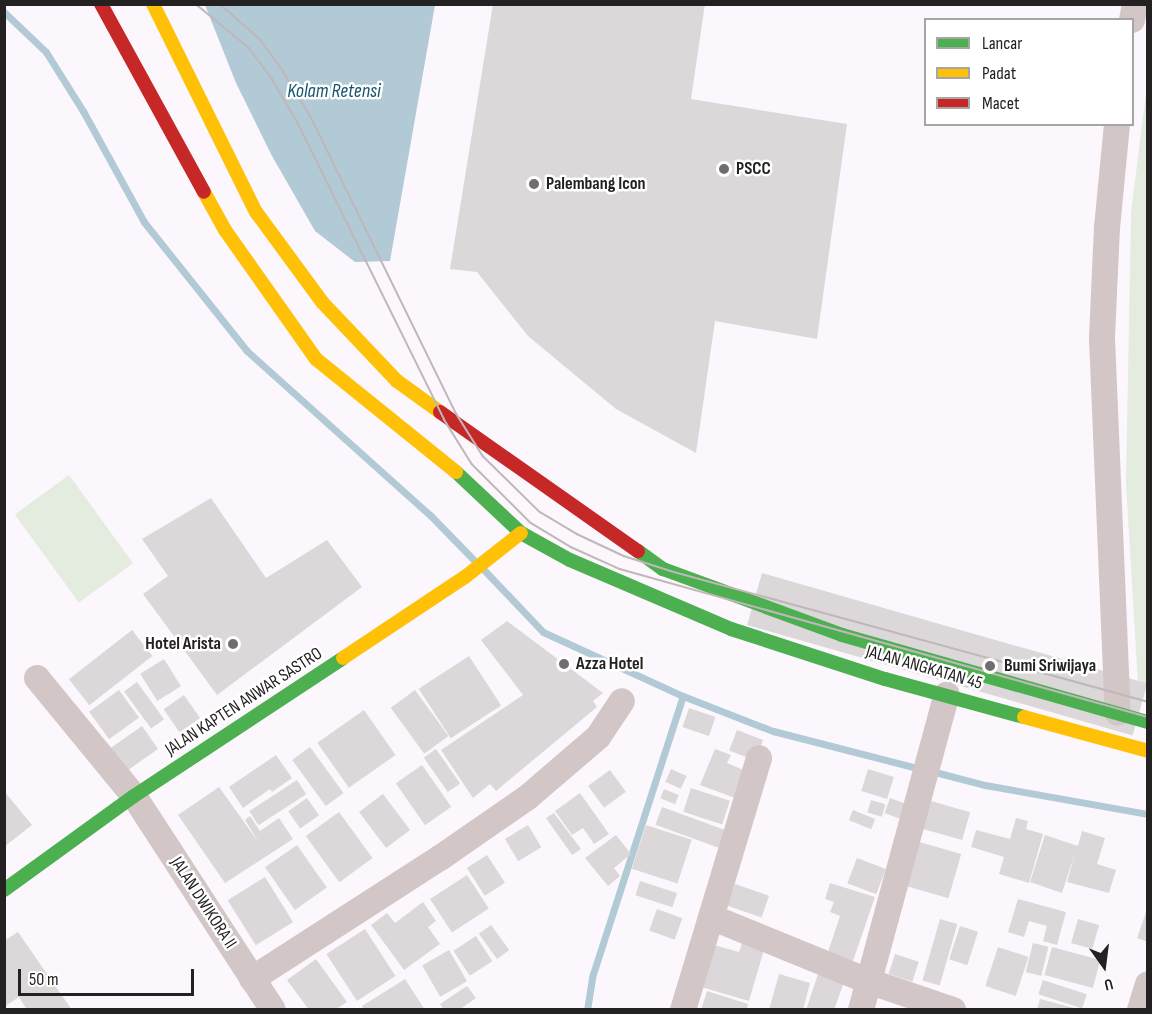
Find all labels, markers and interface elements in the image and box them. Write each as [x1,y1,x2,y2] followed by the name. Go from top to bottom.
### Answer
[924,18,1134,126] legend
[982,33,1022,54] text: Lancar
[982,63,1016,84] text: Padat
[287,79,381,103] water label: Kolam Retensi
[982,93,1019,114] text: Macet
[736,158,771,180] place label: PSCC
[717,162,731,176] marker: PSCC
[546,173,646,195] place label: Palembang Icon
[527,177,541,191] marker: Palembang Icon
[145,633,221,655] place label: Hotel Arista
[226,637,240,651] marker: Hotel Arista
[863,641,985,695] street label: JALAN ANGKATAN 45
[162,643,326,761] street label: JALAN KAPTEN ANWAR SASTRO
[576,653,643,675] place label: Azza Hotel
[1004,655,1096,677] place label: Bumi Sriwijaya
[557,657,571,671] marker: Azza Hotel
[981,657,999,675] marker: Bumi Sriwijaya
[165,853,241,953] street label: JALAN DWIKORA II
[1074,936,1134,996] north arrow
[21,957,196,995] scale bar
[29,969,59,990] text: 50 m
[1102,974,1115,994] text: U

